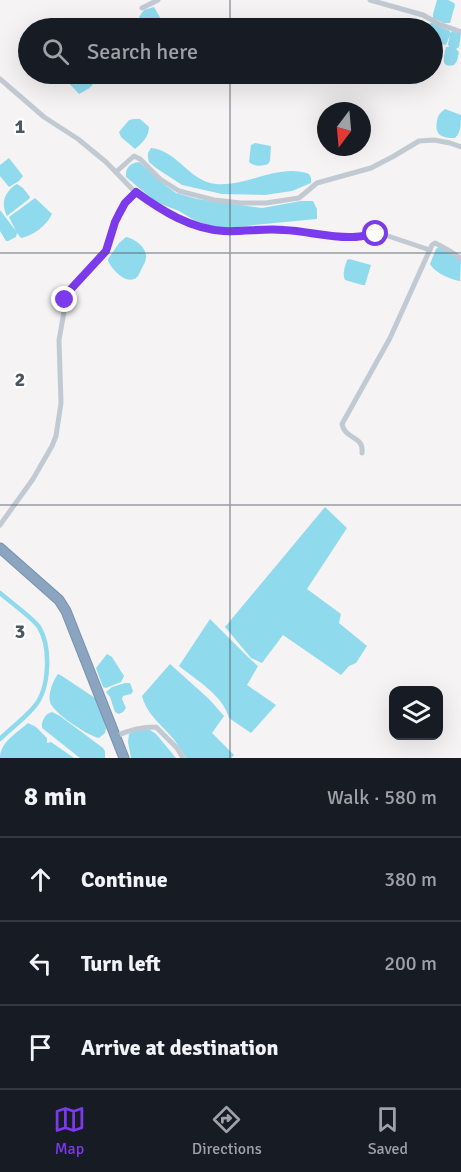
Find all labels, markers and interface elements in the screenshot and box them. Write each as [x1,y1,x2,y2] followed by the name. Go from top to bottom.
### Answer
[18,18,443,84] search box
[39,35,72,68] icon: search
[87,38,198,65] text: Search here
[317,102,371,156] north arrow
[15,114,26,139] text: 1
[362,220,388,246] route start
[51,286,77,312] route end
[15,367,25,392] text: 2
[15,619,25,644] text: 3
[389,686,443,740] map controls
[389,686,443,740] button: layers
[24,781,87,813] text: 8 min
[327,785,437,810] text: Walk · 580 m
[24,863,57,896] icon: ahead
[81,866,168,893] text: Continue
[384,867,437,892] text: 380 m
[24,947,57,980] icon: left
[81,950,161,977] text: Turn left
[384,951,437,976] text: 200 m
[24,1031,57,1064] icon: arrive
[81,1034,278,1061] text: Arrive at destination
[53,1103,86,1159] tab: Map
[192,1103,262,1159] tab: Directions
[368,1103,408,1159] tab: Saved

